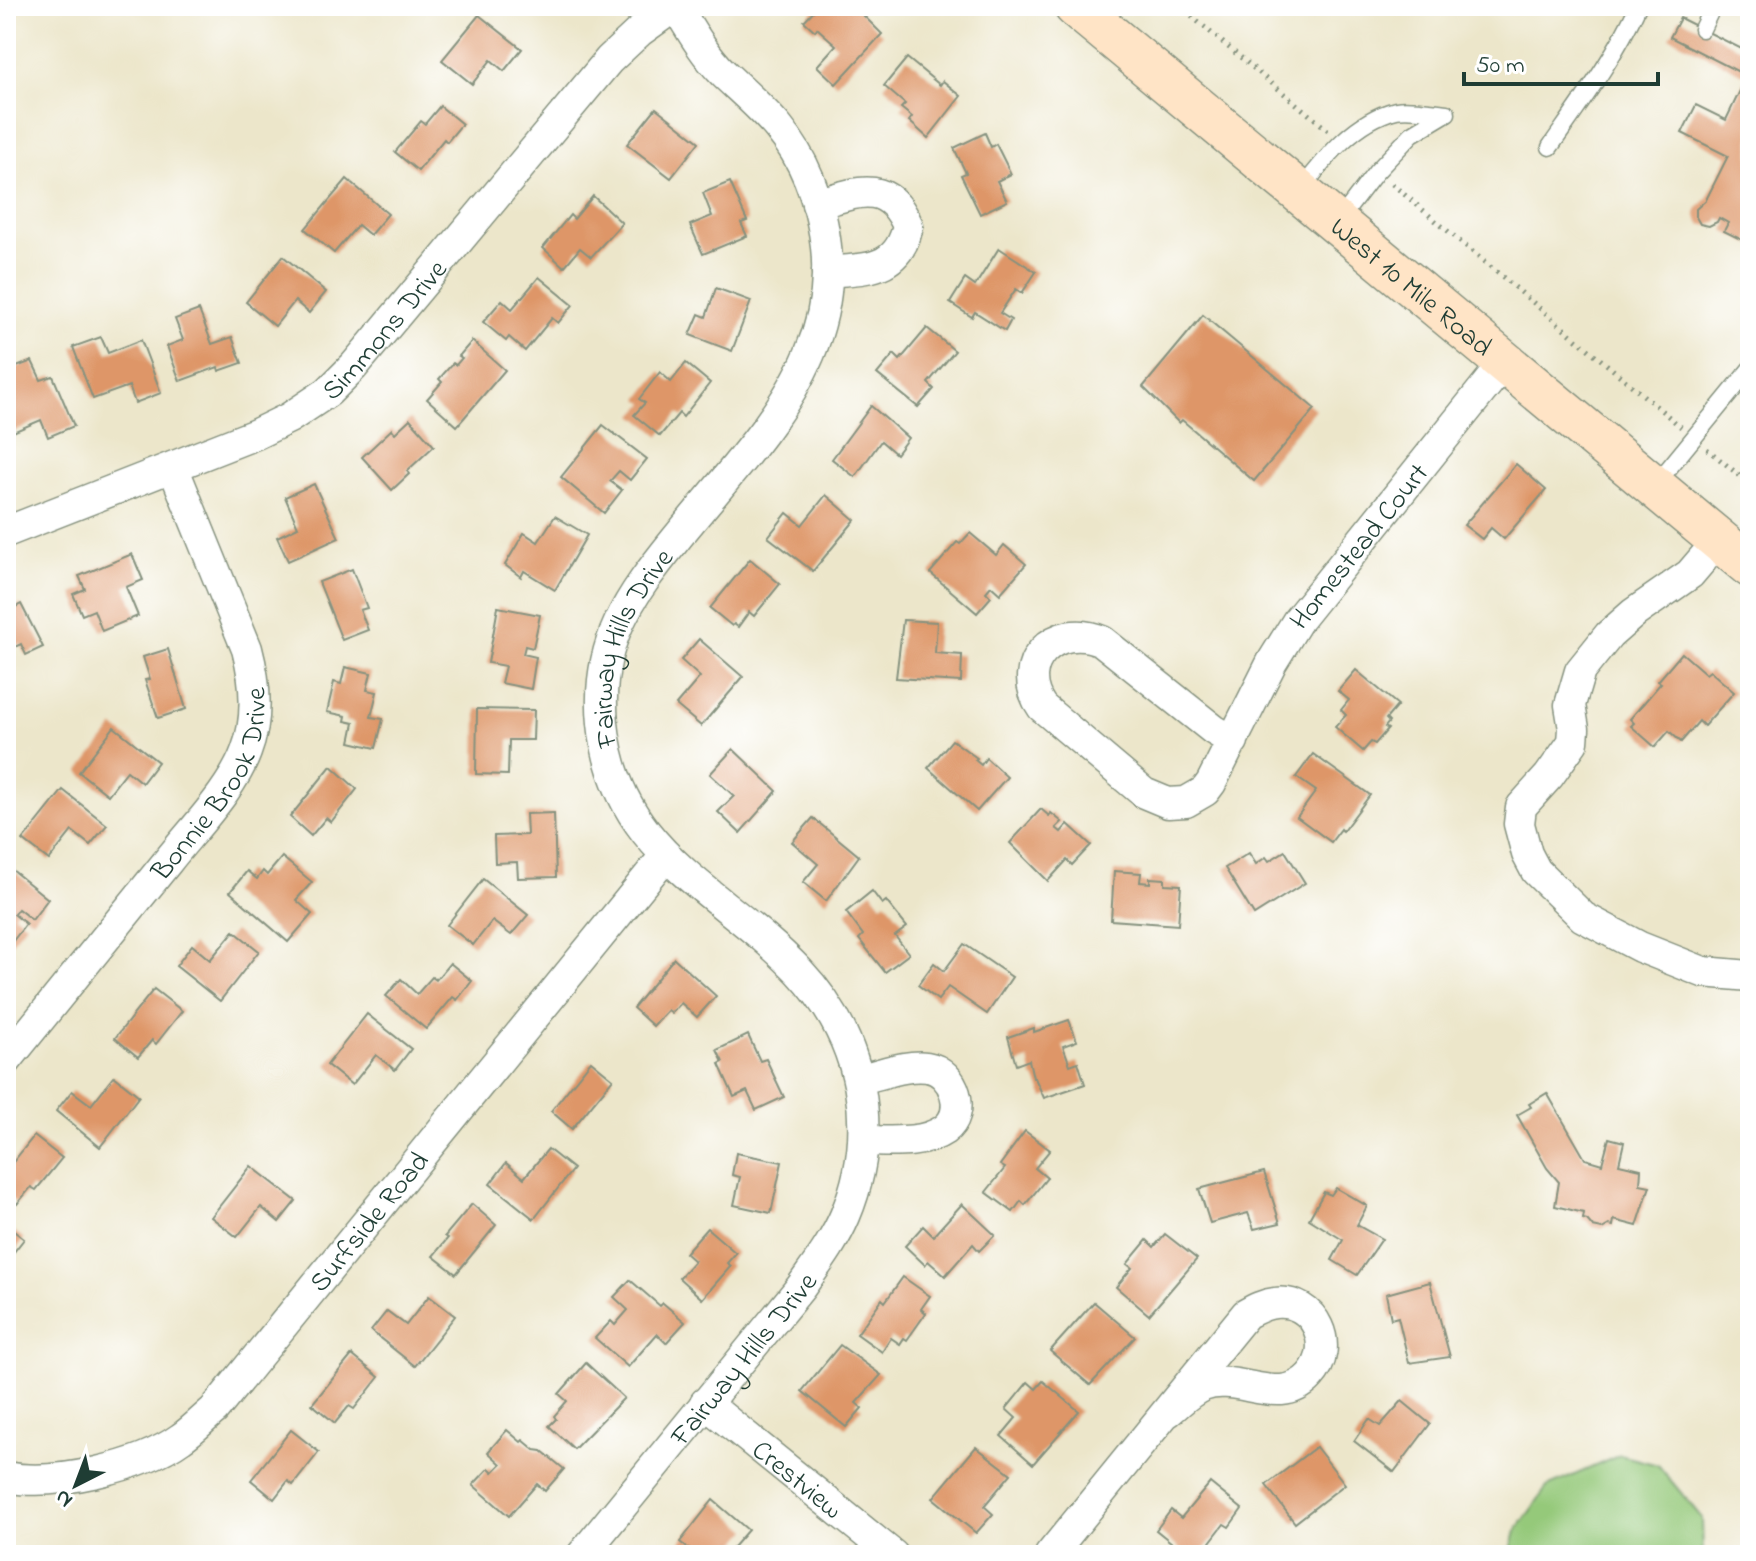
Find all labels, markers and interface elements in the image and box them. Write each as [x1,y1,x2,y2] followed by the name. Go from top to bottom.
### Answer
[1464,36,1658,86] scale bar
[1476,49,1525,84] text: 50 m
[1320,209,1500,368] street label: West 10 Mile Road
[314,251,459,411] street label: Simmons Drive
[1281,456,1440,640] street label: Homestead Court
[585,540,685,752] street label: Fairway Hills Drive
[142,686,279,892] street label: Bonnie Brook Drive
[301,1144,441,1302] street label: Surfside Road
[661,1265,829,1457] street label: Fairway Hills Drive
[742,1432,851,1531] street label: Crestview
[36,1445,116,1525] north arrow
[48,1481,81,1514] text: N

